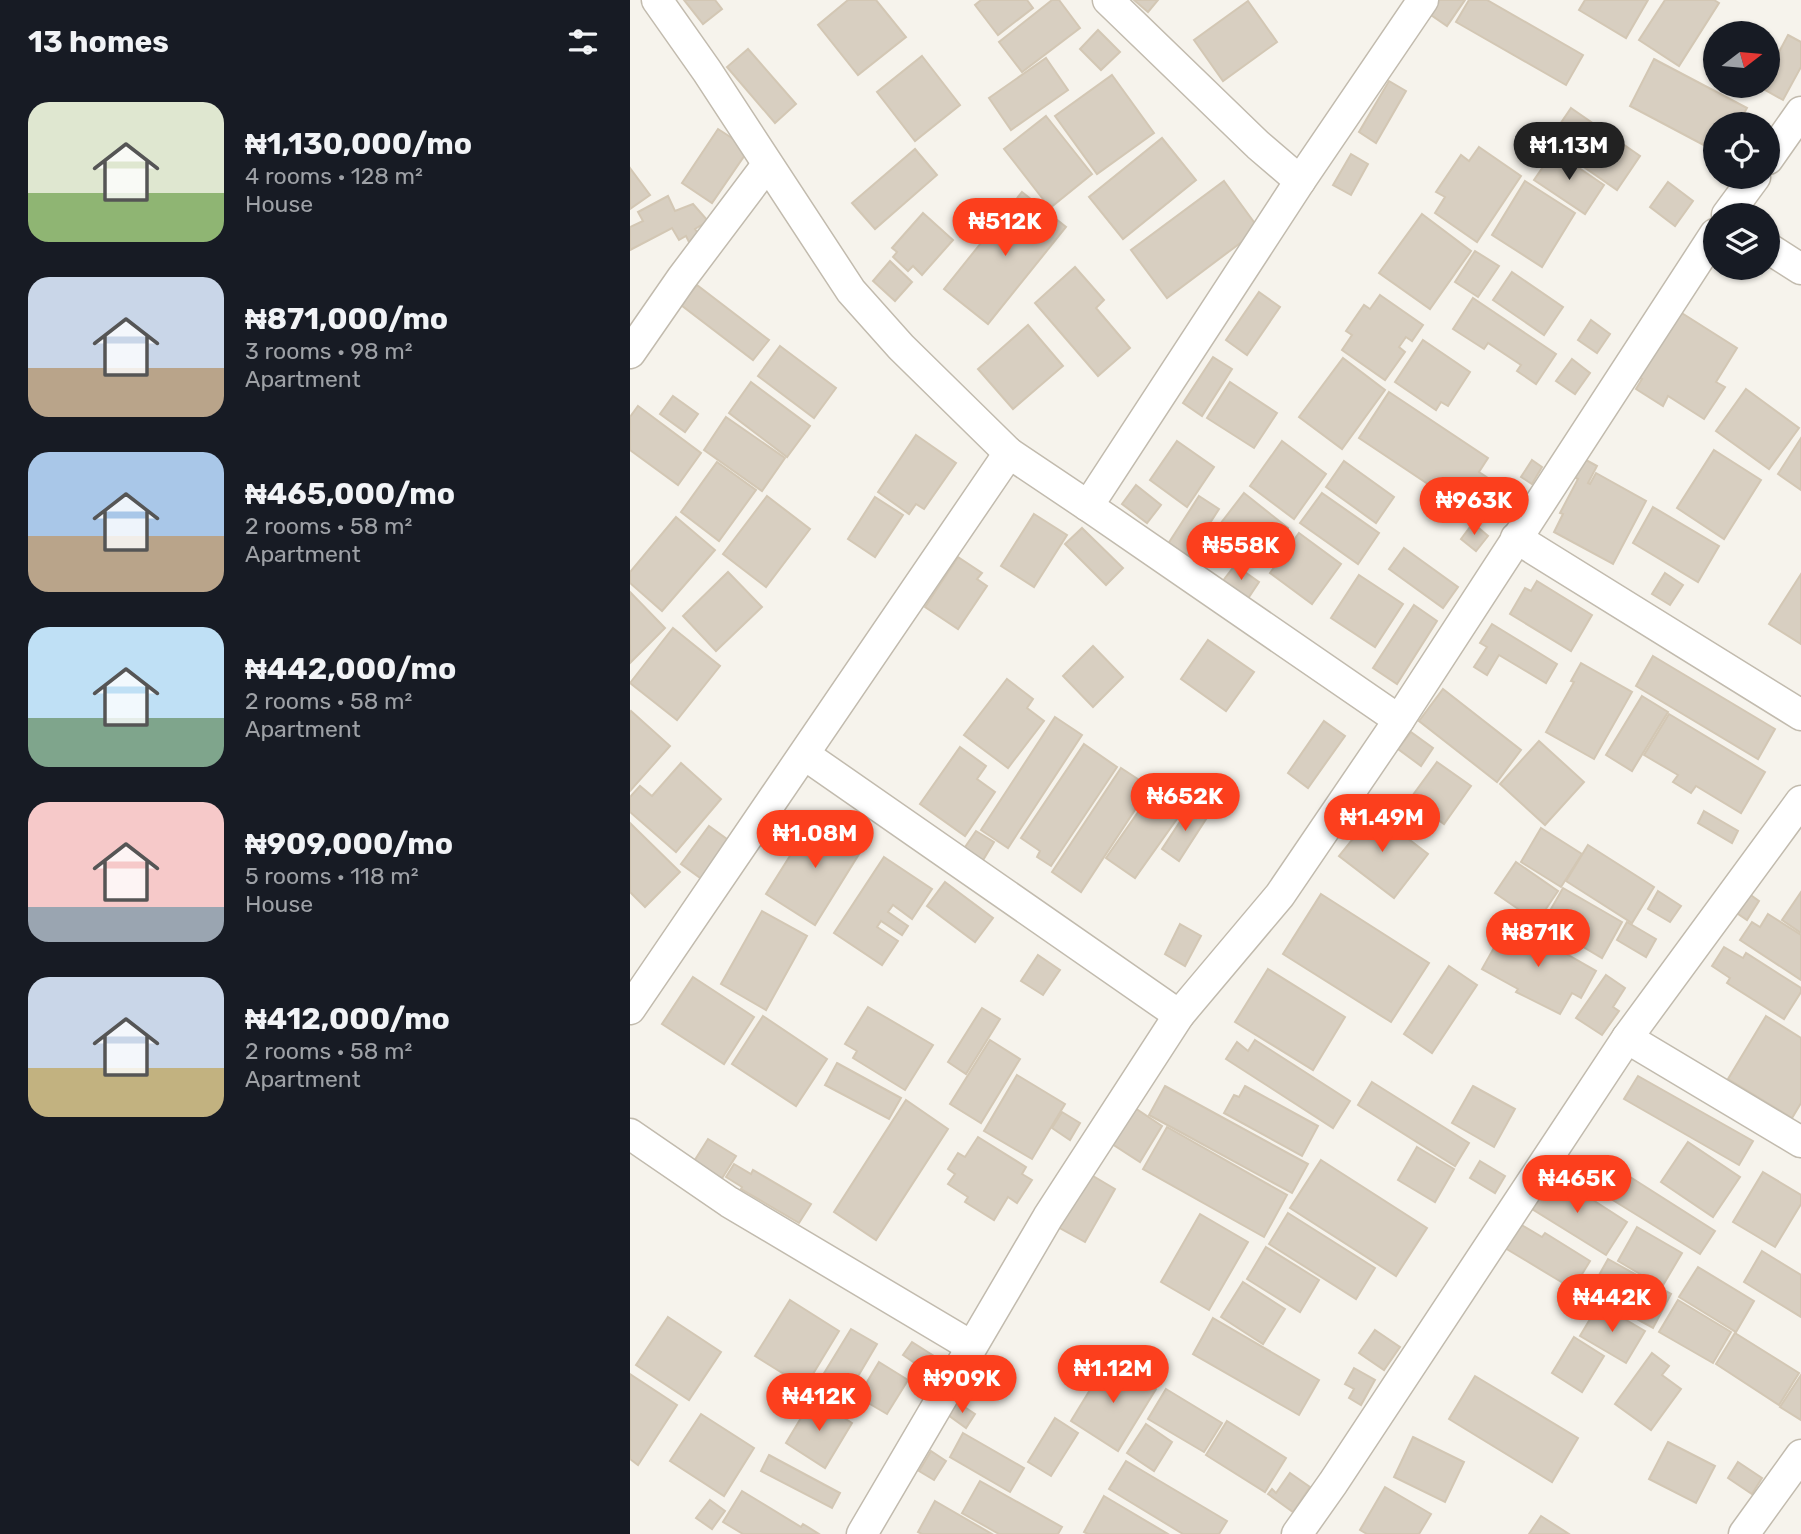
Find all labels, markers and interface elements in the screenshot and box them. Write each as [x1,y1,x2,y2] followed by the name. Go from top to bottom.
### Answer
[1703,21,1780,98] north arrow
[1703,21,1780,280] map controls
[564,23,602,61] icon: filters
[28,24,169,60] text: 13 homes
[1703,112,1780,189] button: locate
[1512,122,1626,182] pin: ₦1.13M
[245,126,472,162] text: ₦1,130,000/mo
[84,130,168,214] icon: home
[1530,131,1608,159] text: ₦1.13M
[245,162,423,190] text: 4 rooms · 128 m²
[245,190,313,218] text: House
[956,198,1054,258] pin: ₦512K
[1703,203,1780,280] button: layers
[969,207,1041,235] text: ₦512K
[245,301,448,337] text: ₦871,000/mo
[84,305,168,389] icon: home
[245,337,413,365] text: 3 rooms · 98 m²
[245,365,361,393] text: Apartment
[245,476,455,512] text: ₦465,000/mo
[1425,477,1523,537] pin: ₦963K
[84,480,168,564] icon: home
[1436,486,1512,514] text: ₦963K
[245,512,412,540] text: 2 rooms · 58 m²
[1192,522,1290,582] pin: ₦558K
[1202,531,1280,559] text: ₦558K
[245,540,361,568] text: Apartment
[245,651,456,687] text: ₦442,000/mo
[84,655,168,739] icon: home
[245,687,412,715] text: 2 rooms · 58 m²
[245,715,361,743] text: Apartment
[1136,774,1234,833] pin: ₦652K
[1147,782,1223,810] text: ₦652K
[1325,794,1439,854] pin: ₦1.49M
[1340,803,1424,831] text: ₦1.49M
[758,810,872,870] pin: ₦1.08M
[773,819,857,847] text: ₦1.08M
[245,826,453,862] text: ₦909,000/mo
[84,830,168,914] icon: home
[245,862,419,890] text: 5 rooms · 118 m²
[245,890,313,918] text: House
[1489,909,1587,969] pin: ₦871K
[1502,918,1574,946] text: ₦871K
[245,1001,450,1037] text: ₦412,000/mo
[84,1005,168,1089] icon: home
[245,1037,412,1065] text: 2 rooms · 58 m²
[245,1065,361,1093] text: Apartment
[1528,1156,1626,1215] pin: ₦465K
[1538,1164,1616,1192] text: ₦465K
[1563,1274,1661,1334] pin: ₦442K
[1573,1283,1651,1311] text: ₦442K
[1056,1346,1170,1405] pin: ₦1.12M
[1074,1354,1152,1382] text: ₦1.12M
[913,1356,1011,1415] pin: ₦909K
[924,1364,1001,1392] text: ₦909K
[770,1374,868,1433] pin: ₦412K
[782,1382,856,1410] text: ₦412K

